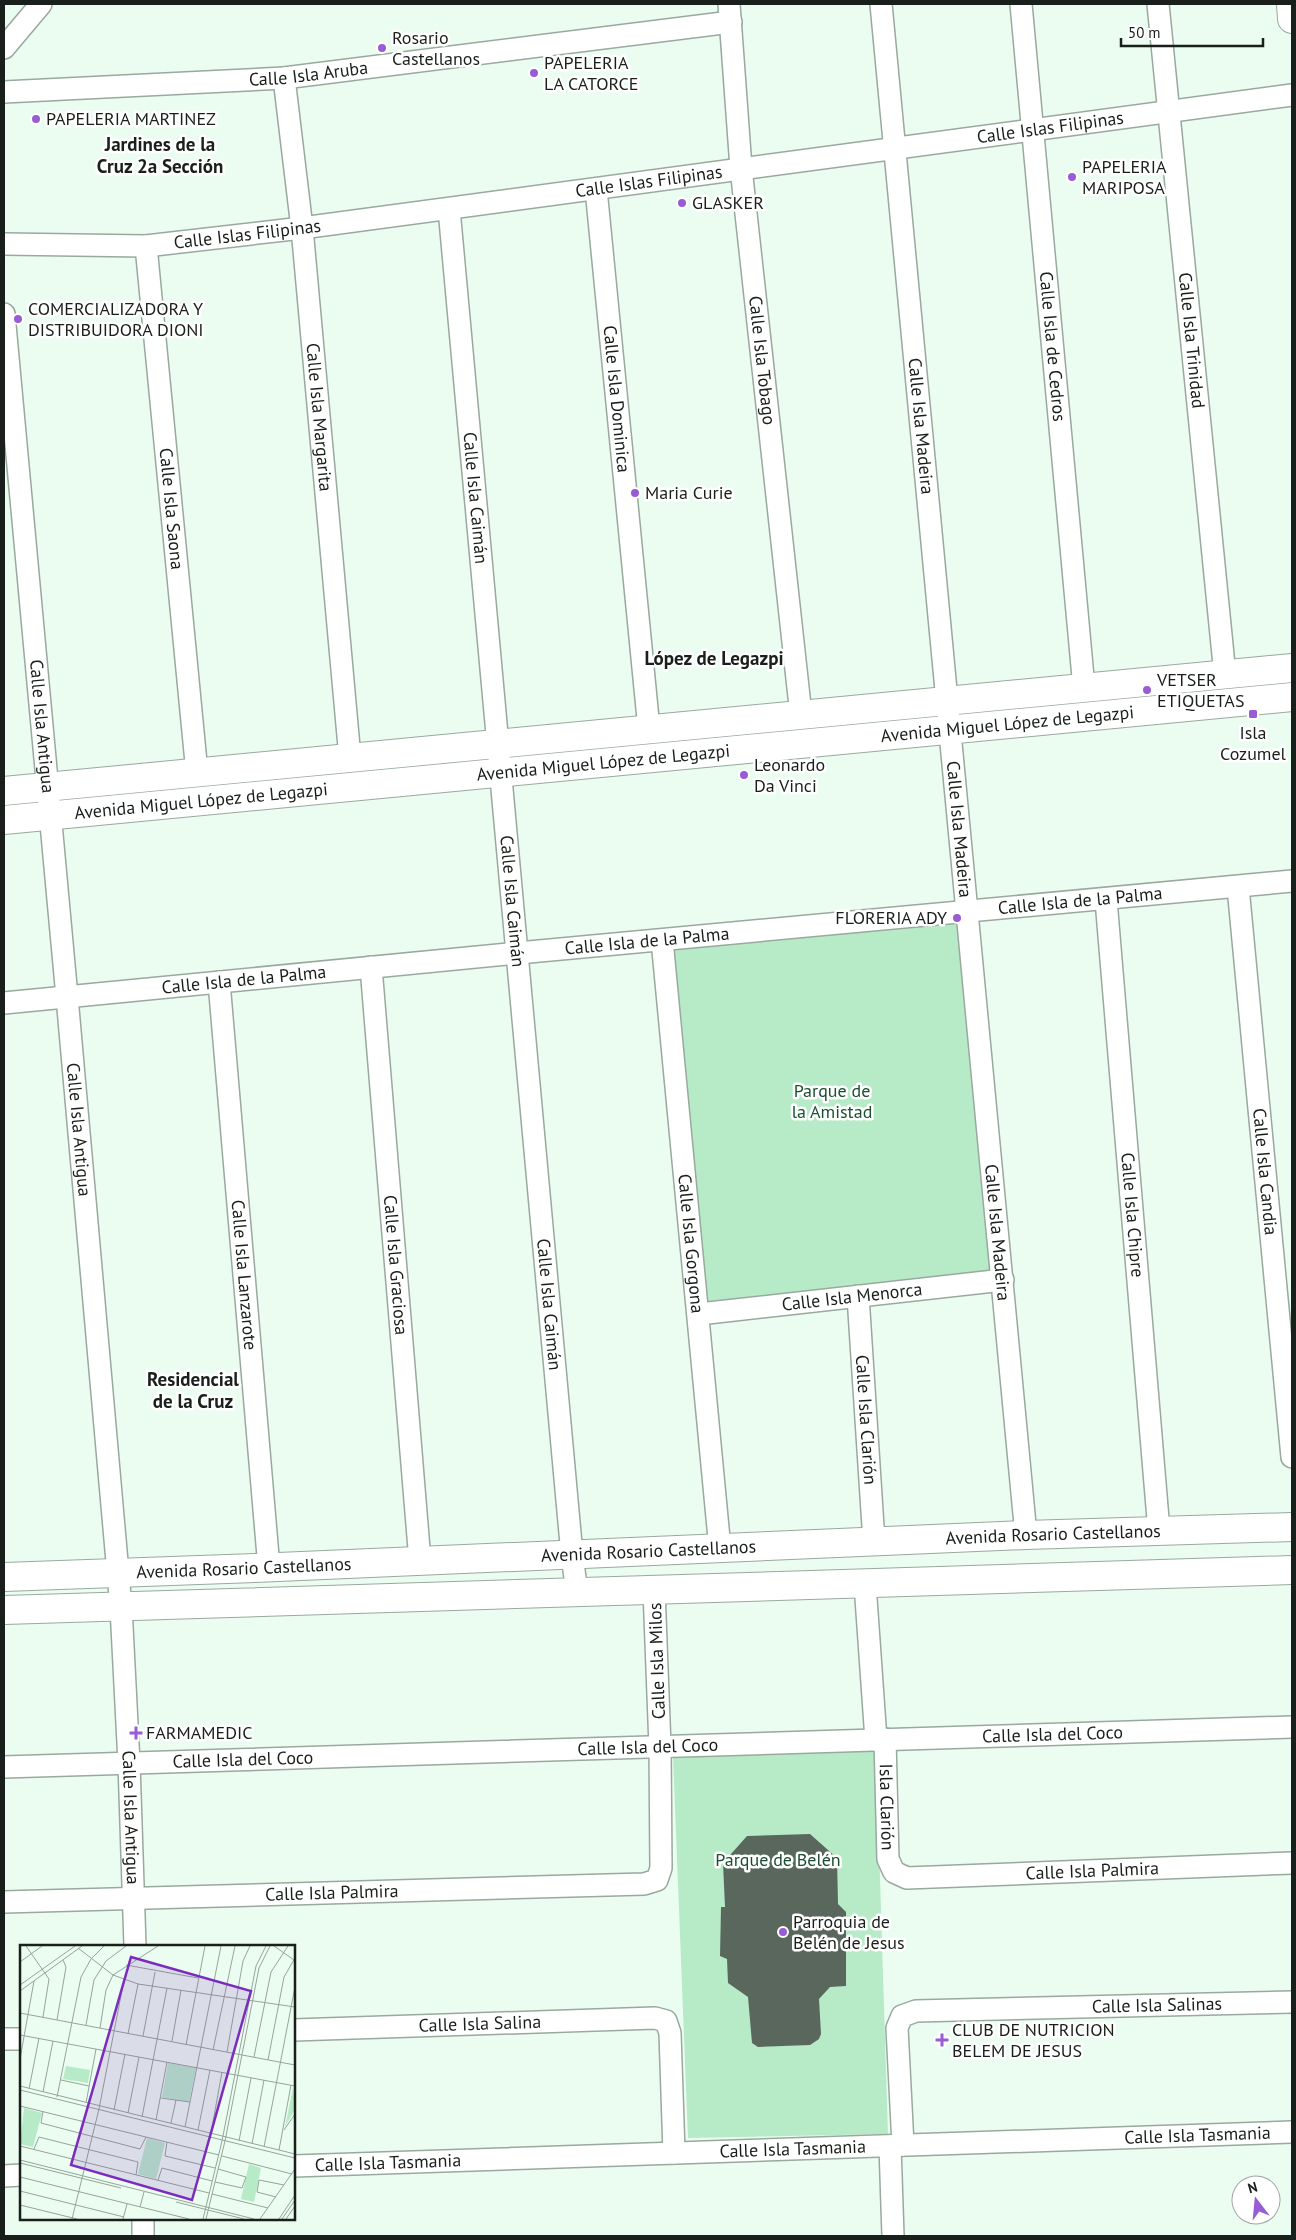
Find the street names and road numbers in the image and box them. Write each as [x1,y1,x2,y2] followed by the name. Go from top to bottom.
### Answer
[248,56,369,91] street label: Calle Isla Aruba
[975,106,1125,148] street label: Calle Islas Filipinas
[574,160,724,202] street label: Calle Islas Filipinas
[172,214,322,254] street label: Calle Islas Filipinas
[1035,270,1071,423] street label: Calle Isla de Cedros
[1174,271,1210,409] street label: Calle Isla Trinidad
[744,294,781,426] street label: Calle Isla Tobago
[598,324,636,474] street label: Calle Isla Dominica
[301,342,338,492] street label: Calle Isla Margarita
[904,357,939,495] street label: Calle Isla Madeira
[458,431,493,565] street label: Calle Isla Caimán
[155,447,189,571] street label: Calle Isla Saona
[25,658,60,794] street label: Calle Isla Antigua
[880,700,1135,747] street label: Avenida Miguel López de Legazpi
[476,739,731,786] street label: Avenida Miguel López de Legazpi
[942,760,978,899] street label: Calle Isla Madeira
[73,777,329,824] street label: Avenida Miguel López de Legazpi
[495,834,530,968] street label: Calle Isla Caimán
[997,881,1163,919] street label: Calle Isla de la Palma
[564,921,730,960] street label: Calle Isla de la Palma
[161,960,327,999] street label: Calle Isla de la Palma
[62,1062,97,1197] street label: Calle Isla Antigua
[1248,1107,1283,1236] street label: Calle Isla Candia
[1116,1151,1150,1278] street label: Calle Isla Chipre
[980,1163,1016,1302] street label: Calle Isla Madeira
[673,1173,710,1314] street label: Calle Isla Gorgona
[379,1194,413,1336] street label: Calle Isla Graciosa
[227,1199,262,1351] street label: Calle Isla Lanzarote
[532,1237,567,1371] street label: Calle Isla Caimán
[780,1277,924,1316] street label: Calle Isla Menorca
[851,1354,882,1485] street label: Calle Isla Clarión
[945,1519,1161,1549] street label: Avenida Rosario Castellanos
[540,1535,756,1567] street label: Avenida Rosario Castellanos
[136,1552,352,1583] street label: Avenida Rosario Castellanos
[643,1602,670,1720] street label: Calle Isla Milos
[982,1720,1123,1748] street label: Calle Isla del Coco
[577,1733,718,1760] street label: Calle Isla del Coco
[172,1745,314,1773] street label: Calle Isla del Coco
[117,1750,145,1885] street label: Calle Isla Antigua
[875,1763,900,1851] street label: Isla Clarión
[1025,1856,1159,1884] street label: Calle Isla Palmira
[265,1879,399,1906] street label: Calle Isla Palmira
[1092,1992,1222,2018] street label: Calle Isla Salinas
[418,2010,542,2037] street label: Calle Isla Salina
[1124,2121,1271,2149] street label: Calle Isla Tasmania
[719,2135,866,2162] street label: Calle Isla Tasmania
[314,2148,462,2176] street label: Calle Isla Tasmania

